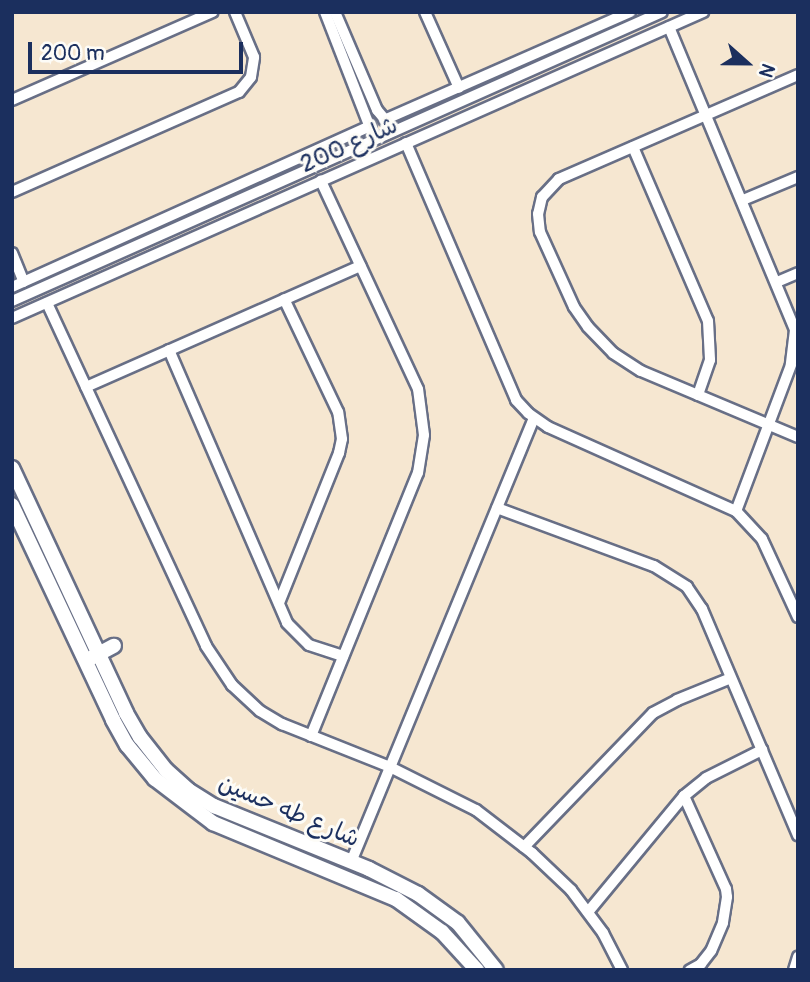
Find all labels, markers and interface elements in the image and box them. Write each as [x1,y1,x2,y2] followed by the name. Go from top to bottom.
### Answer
[32,28,247,72] scale bar
[712,28,782,98] north arrow
[41,40,105,67] text: 200 m
[753,60,780,81] text: N
[296,111,402,179] street label: شارع 200
[214,768,364,854] street label: شارع طه حسين

